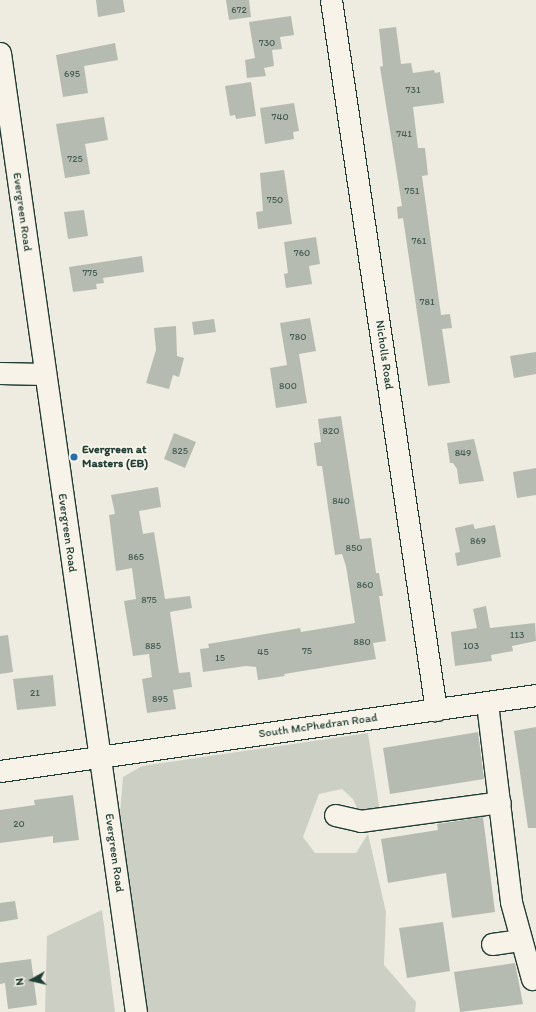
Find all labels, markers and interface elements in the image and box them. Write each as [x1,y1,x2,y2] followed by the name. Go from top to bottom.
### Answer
[231,4,247,16] house number: 672
[259,37,275,49] house number: 730
[64,68,80,80] house number: 695
[405,84,421,96] house number: 731
[271,111,289,123] house number: 740
[396,128,412,140] house number: 741
[67,153,83,165] house number: 725
[9,172,35,252] street label: Evergreen Road
[405,185,419,197] house number: 751
[267,194,283,206] house number: 750
[412,235,426,247] house number: 761
[294,247,310,259] house number: 760
[82,267,98,279] house number: 775
[419,296,435,308] house number: 781
[372,319,396,391] street label: Nicholls Road
[290,331,306,343] house number: 780
[279,380,297,392] house number: 800
[323,425,339,437] house number: 820
[82,443,148,471] place label: Evergreen at Masters (EB)
[172,445,188,457] house number: 825
[455,447,471,459] house number: 849
[69,452,79,462] marker: Evergreen at Masters (EB)
[54,493,80,573] street label: Evergreen Road
[332,495,350,507] house number: 840
[470,535,486,547] house number: 869
[346,542,362,554] house number: 850
[128,551,144,563] house number: 865
[357,579,373,591] house number: 860
[141,594,157,606] house number: 875
[510,629,524,641] house number: 113
[353,636,371,648] house number: 880
[145,640,161,652] house number: 885
[463,640,479,652] house number: 103
[302,645,312,657] house number: 75
[257,646,269,658] house number: 45
[215,652,225,664] house number: 15
[30,687,40,699] house number: 21
[152,693,168,705] house number: 895
[258,711,378,741] street label: South McPhedran Road
[101,813,127,893] street label: Evergreen Road
[13,818,25,830] house number: 20
[12,960,52,1000] north arrow
[13,977,27,986] text: N

